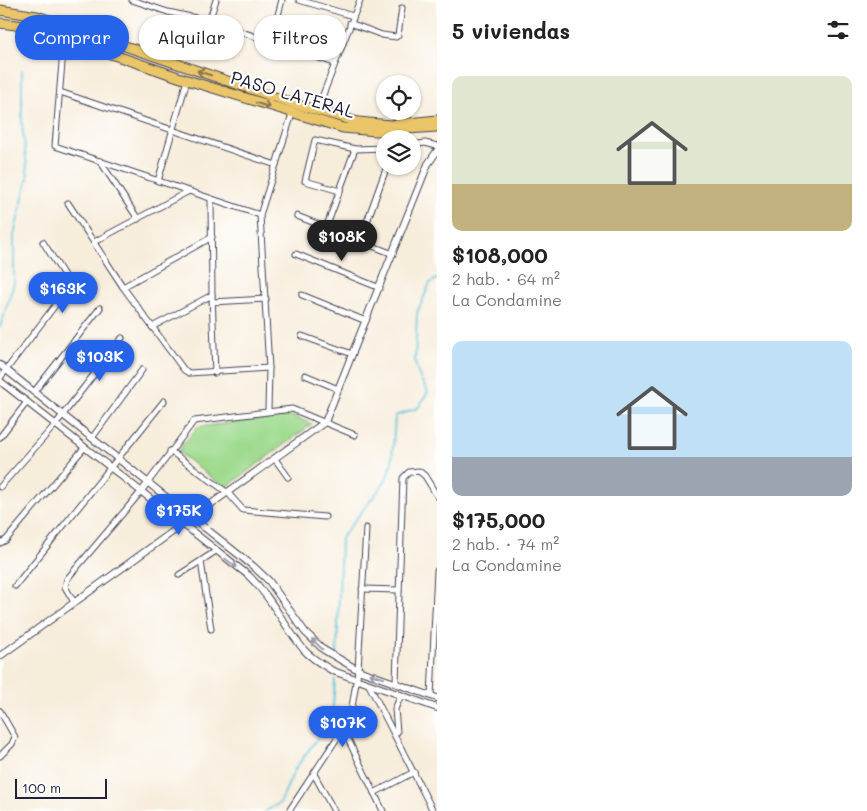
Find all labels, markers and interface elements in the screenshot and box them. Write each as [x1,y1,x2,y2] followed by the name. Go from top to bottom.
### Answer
[15,15,129,60] chip: Comprar
[139,15,244,60] chip: Alquilar
[254,15,346,60] chip: Filtros
[824,16,852,44] icon: filters
[452,17,570,44] text: 5 viviendas
[228,65,358,123] street label: PASO LATERAL
[196,68,212,78] one-way arrow
[376,75,421,175] map controls
[376,75,421,120] button: locate
[255,100,271,110] one-way arrow
[607,108,697,198] icon: home
[376,130,421,175] button: layers
[307,220,377,262] pin: $108K
[318,225,366,246] text: $108K
[452,241,548,268] text: $108,000
[452,268,560,289] text: 2 hab. · 64 m²
[28,272,98,314] pin: $163K
[40,277,86,298] text: $163K
[452,289,562,310] text: La Condamine
[65,340,135,382] pin: $103K
[76,345,124,366] text: $103K
[607,373,697,463] icon: home
[144,494,214,536] pin: $175K
[156,499,202,520] text: $175K
[452,506,545,533] text: $175,000
[452,533,559,554] text: 2 hab. · 74 m²
[452,554,562,575] text: La Condamine
[224,557,237,568] one-way arrow
[311,638,324,650] one-way arrow
[370,671,386,680] one-way arrow
[308,706,378,748] pin: $107K
[320,711,366,732] text: $107K
[15,776,108,799] scale bar
[22,778,61,797] text: 100 m

